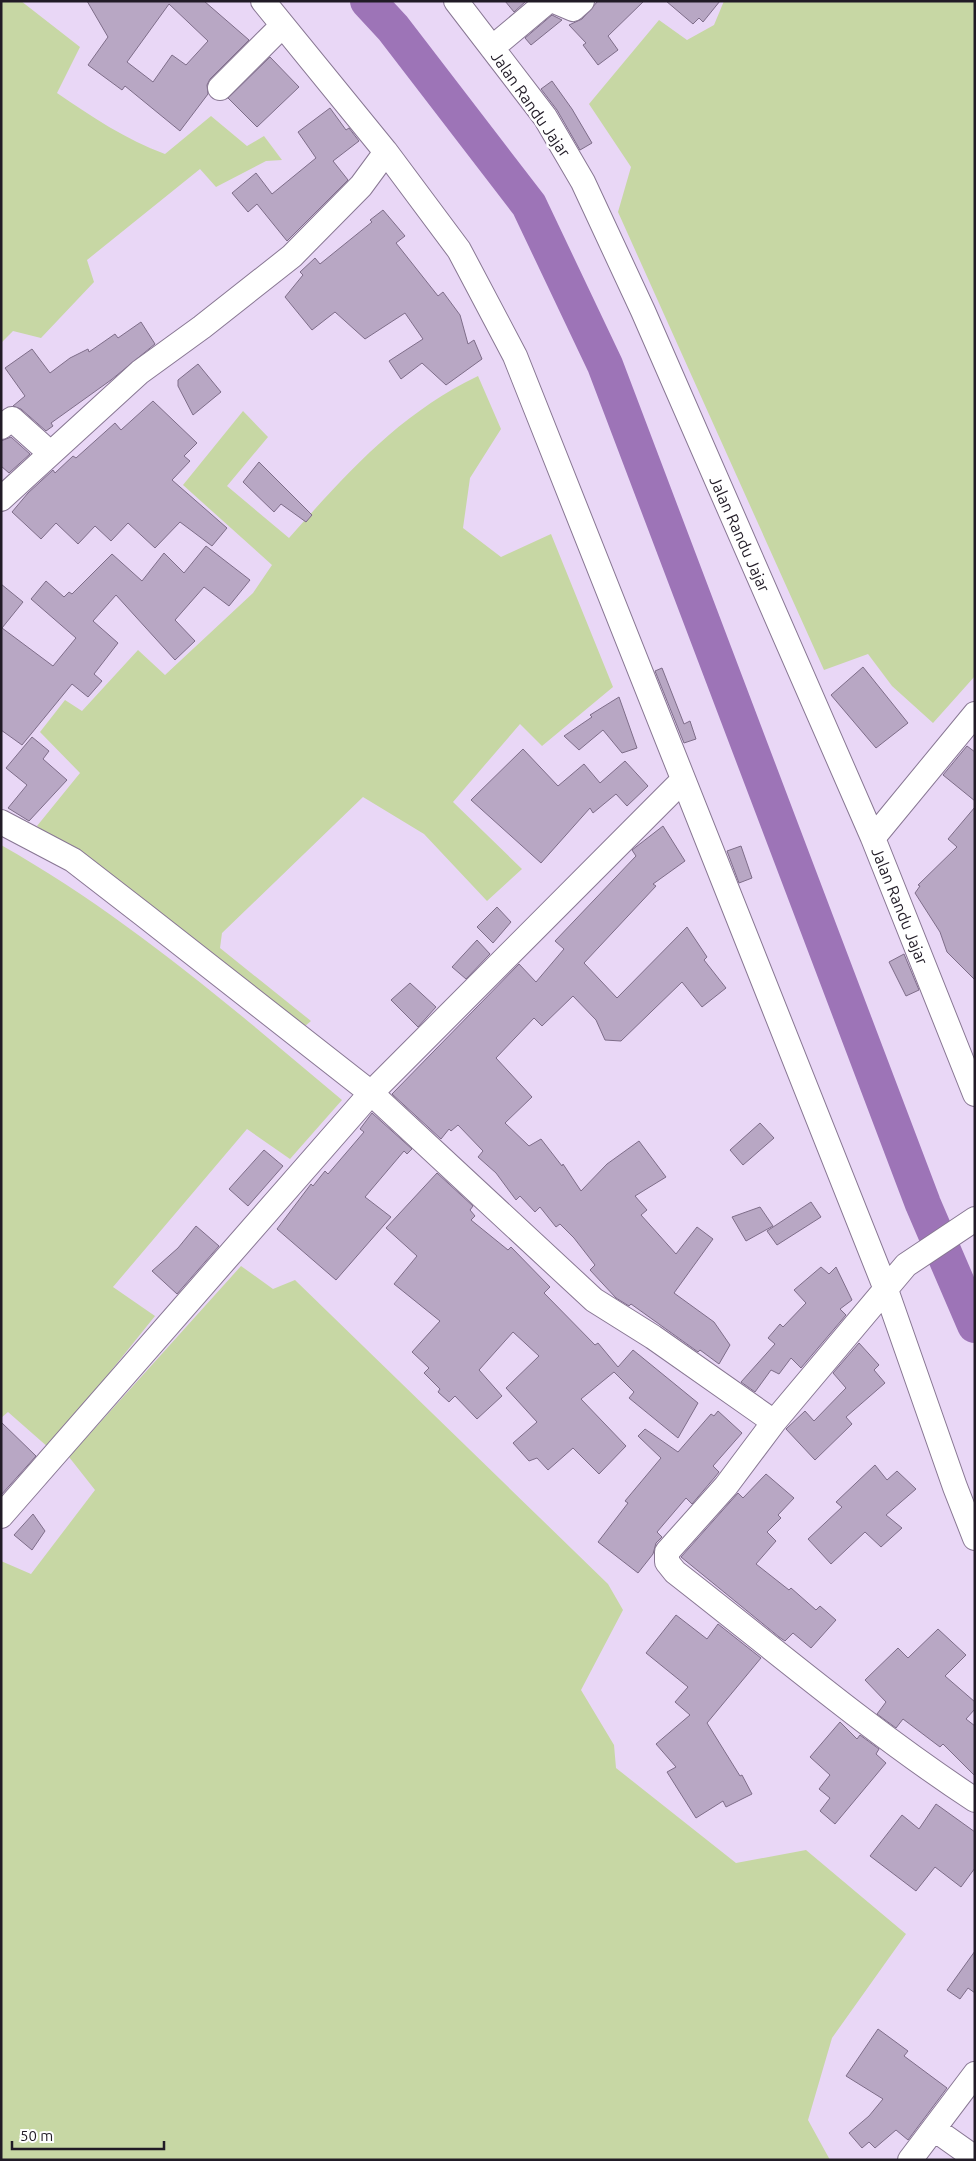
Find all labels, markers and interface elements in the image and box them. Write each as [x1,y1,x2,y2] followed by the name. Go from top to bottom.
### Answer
[488,48,574,160] street label: Jalan Randu Jajar
[706,473,774,595] street label: Jalan Randu Jajar
[868,845,932,967] street label: Jalan Randu Jajar
[12,2118,165,2150] scale bar
[20,2127,53,2144] text: 50 m

